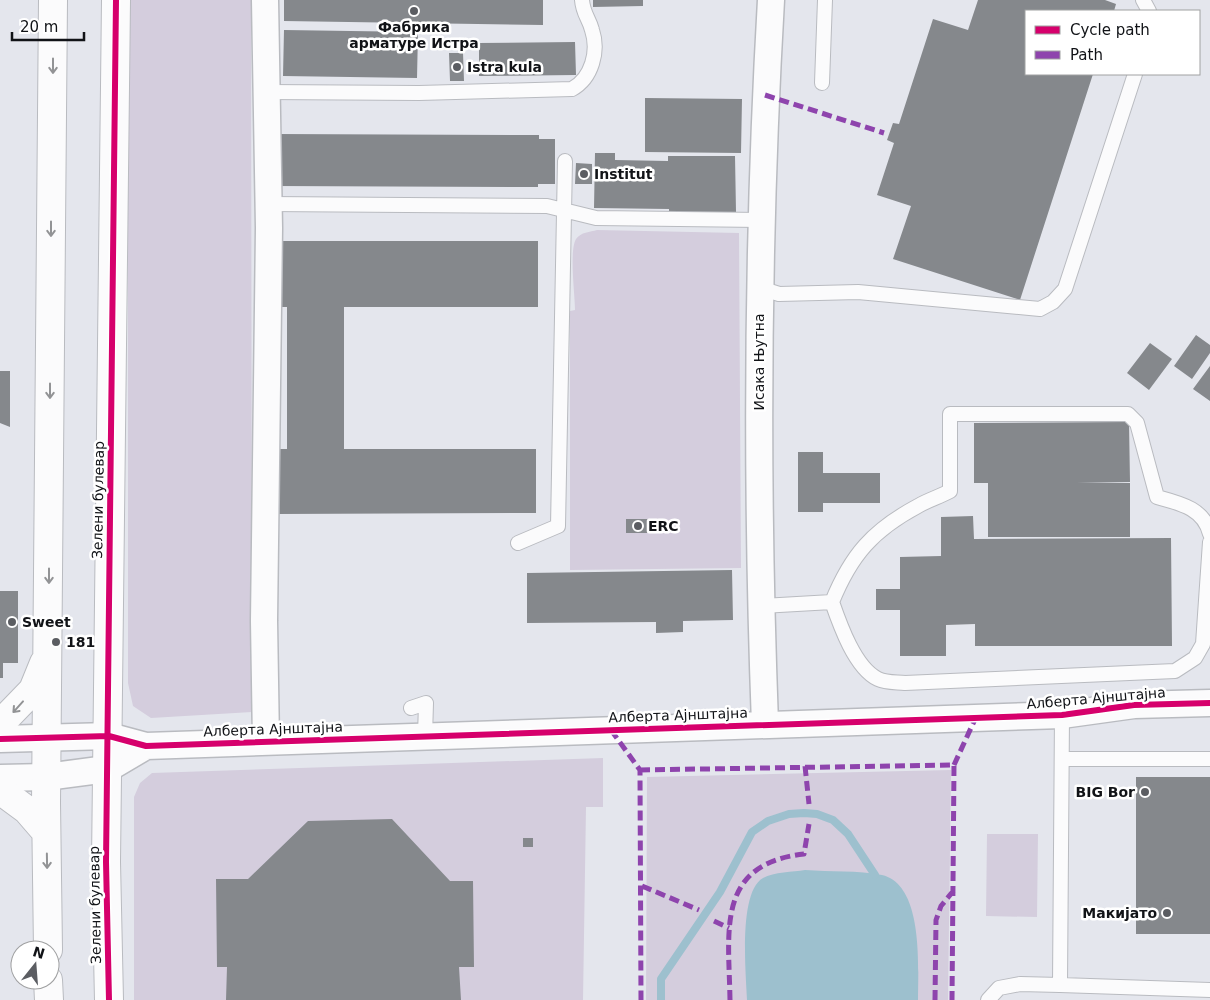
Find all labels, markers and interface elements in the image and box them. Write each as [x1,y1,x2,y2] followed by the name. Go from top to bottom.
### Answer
[408,5,420,17] marker: Фабрика арматуре Истра
[12,10,85,42] scale bar
[1025,10,1200,75] legend
[20,18,58,36] text: 20 m
[349,19,479,51] place label: Фабрика арматуре Истра
[1070,21,1150,39] text: Cycle path
[1070,46,1103,64] text: Path
[48,58,58,74] one-way arrow
[467,59,542,75] place label: Istra kula
[451,61,463,73] marker: Istra kula
[594,166,653,182] place label: Institut
[578,168,590,180] marker: Institut
[47,220,56,236] one-way arrow
[751,313,767,411] street label: Исака Њутна
[45,382,55,399] one-way arrow
[89,441,107,559] street label: Зелени булевар
[648,518,679,534] place label: ERC
[632,520,644,532] marker: ERC
[44,568,54,584] one-way arrow
[22,614,71,630] place label: Sweet
[6,616,18,628] marker: Sweet
[66,634,95,650] place label: 181
[50,636,62,648] marker: 181
[1026,684,1166,712] street label: Алберта Ајнштајна
[12,700,24,713] one-way arrow
[608,705,748,725] street label: Алберта Ајнштајна
[203,719,343,739] street label: Алберта Ајнштајна
[1076,784,1135,800] place label: BIG Bor
[1139,786,1151,798] marker: BIG Bor
[86,846,104,964] street label: Зелени булевар
[42,852,51,868] one-way arrow
[1082,905,1157,921] place label: Макијато
[1161,907,1173,919] marker: Макијато
[10,940,60,990] north arrow
[31,943,47,962] text: N

